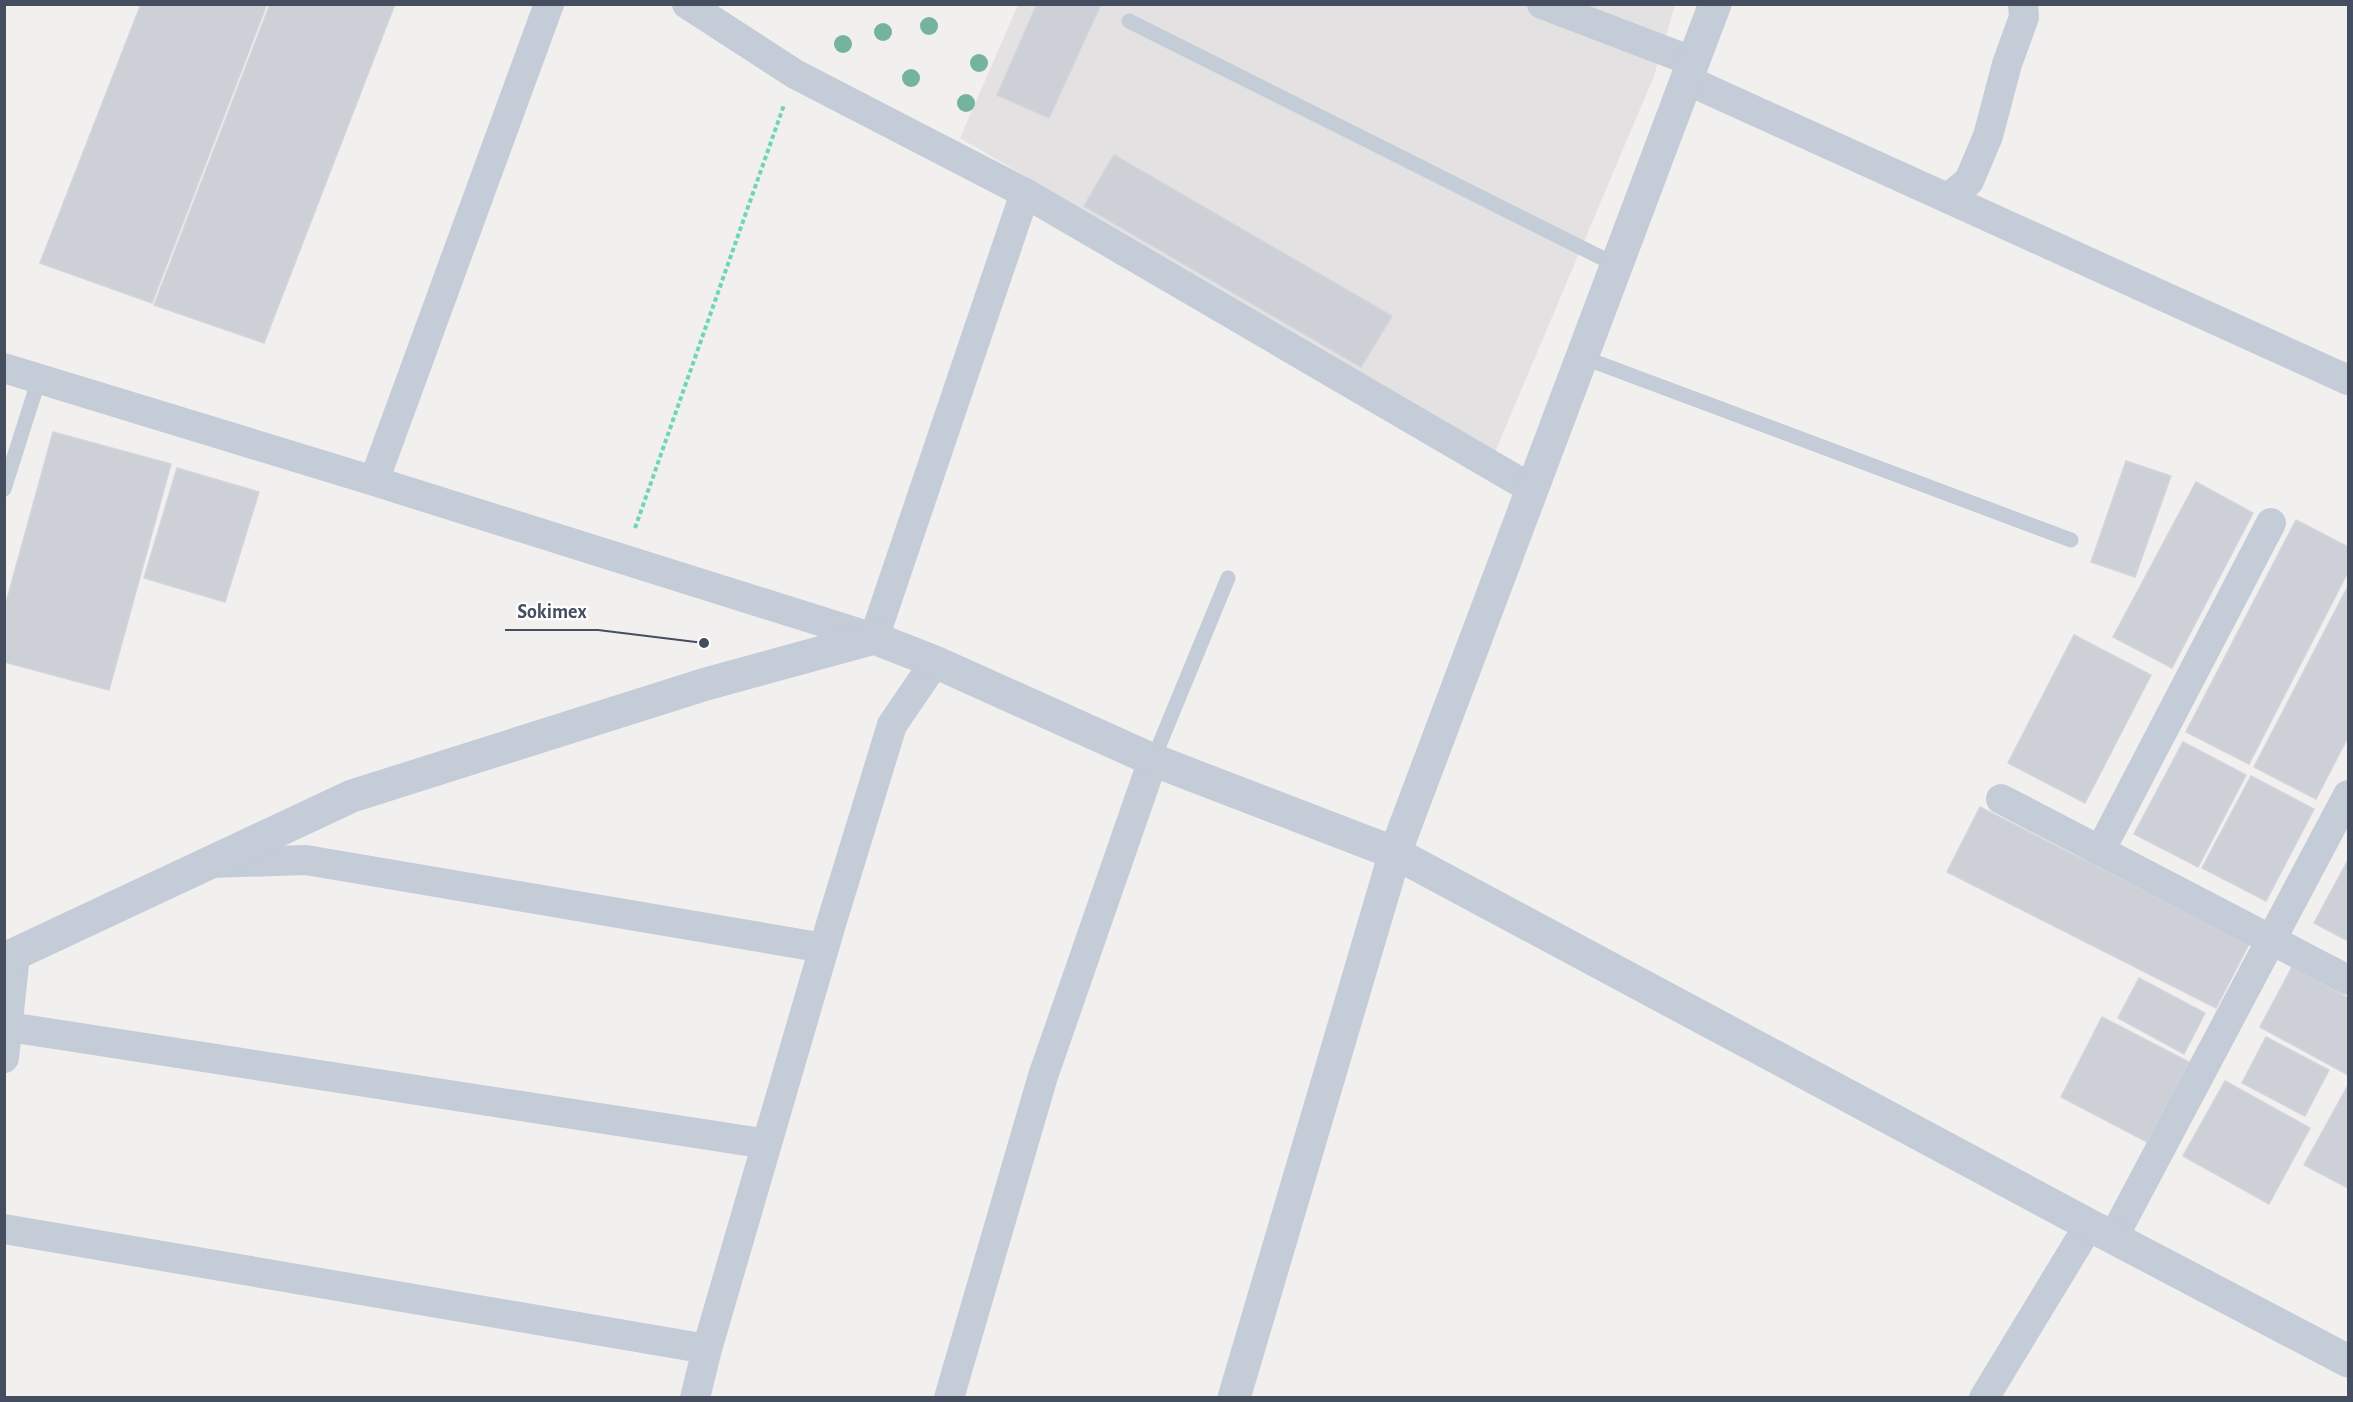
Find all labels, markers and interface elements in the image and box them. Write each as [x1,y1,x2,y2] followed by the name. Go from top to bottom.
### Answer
[505,592,598,630] callout: Sokimex
[517,602,587,622] text: Sokimex

